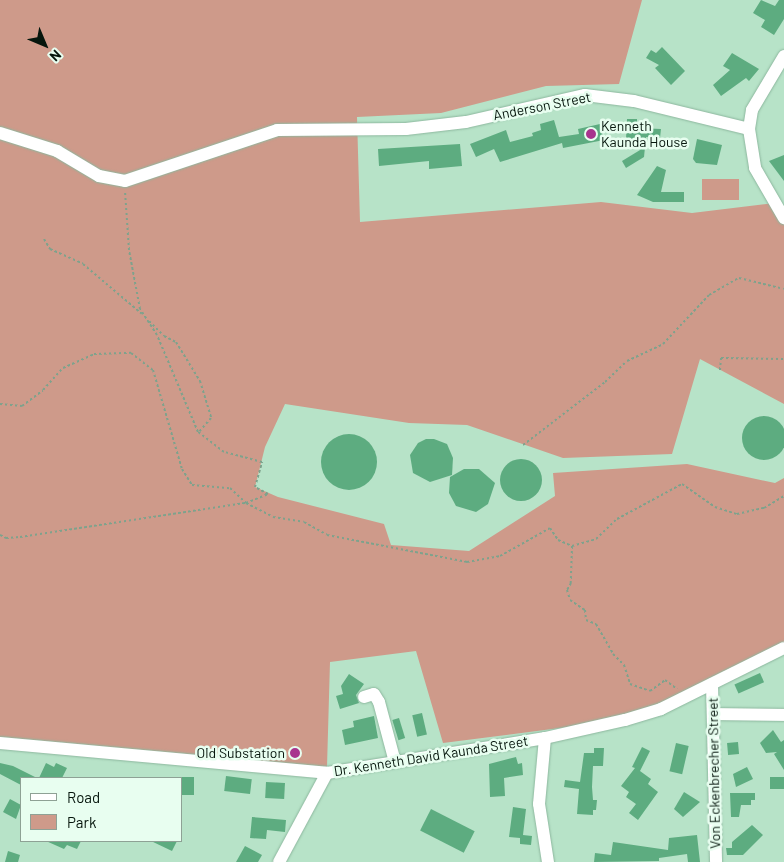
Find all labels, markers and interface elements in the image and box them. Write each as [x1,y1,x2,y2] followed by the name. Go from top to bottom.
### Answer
[20,20,70,70] north arrow
[47,47,65,65] text: N
[492,88,592,124] street label: Anderson Street
[601,118,688,150] place label: Kenneth Kaunda House
[585,128,597,140] marker: Kenneth Kaunda House
[704,697,724,849] street label: Von Eckenbrecher Street
[333,732,529,780] street label: Dr. Kenneth David Kaunda Street
[197,745,285,761] place label: Old Substation
[289,747,301,759] marker: Old Substation
[20,777,182,842] legend
[67,788,100,806] text: Road
[67,813,96,831] text: Park

